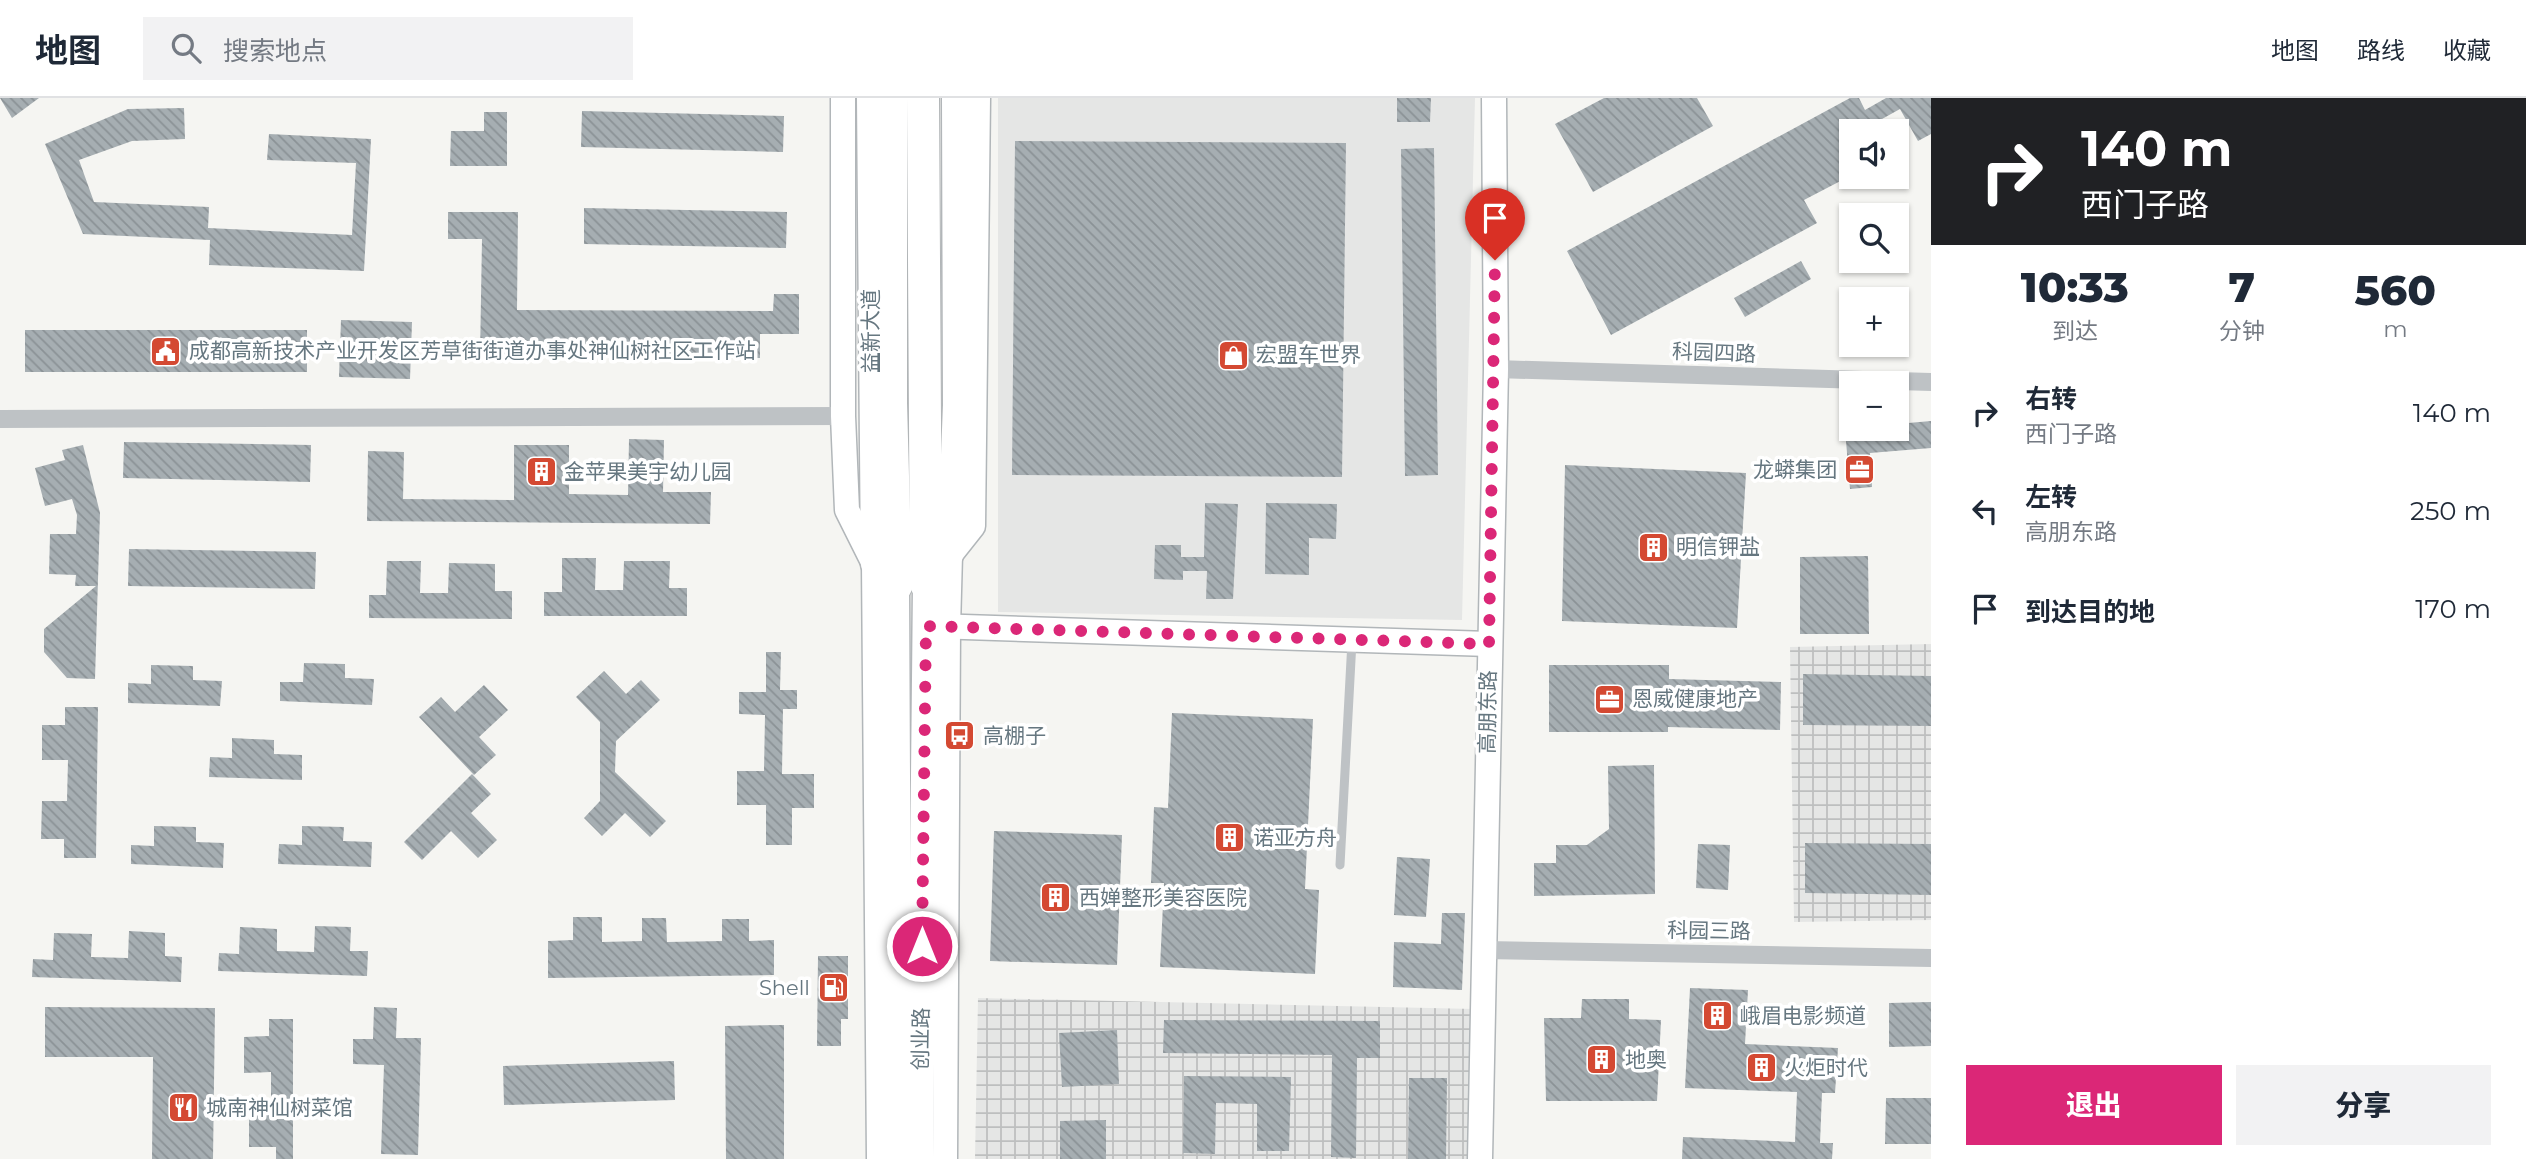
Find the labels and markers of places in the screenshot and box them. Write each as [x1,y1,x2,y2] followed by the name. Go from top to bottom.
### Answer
[1465,188,1525,260] pin
[149,334,183,368] public building icon: 成都高新技术产业开发区芳草街街道办事处神仙树社区工作站
[189,338,756,363] place label: 成都高新技术产业开发区芳草街街道办事处神仙树社区工作站
[1216,338,1250,372] shop icon: 宏盟车世界
[1256,342,1361,367] place label: 宏盟车世界
[1843,453,1877,487] office icon: 龙蟒集团
[524,455,558,489] building icon: 金苹果美宇幼儿园
[1753,457,1837,482] place label: 龙蟒集团
[564,459,732,484] place label: 金苹果美宇幼儿园
[1636,530,1670,564] building icon: 明信钾盐
[1676,534,1760,559] place label: 明信钾盐
[1592,682,1626,716] office icon: 恩威健康地产
[1632,686,1758,711] place label: 恩威健康地产
[943,719,977,753] bus stop icon: 高棚子
[983,723,1046,748] place label: 高棚子
[1213,821,1247,855] building icon: 诺亚方舟
[1253,825,1337,850] place label: 诺亚方舟
[1039,881,1073,915] building icon: 西婵整形美容医院
[1079,885,1247,910] place label: 西婵整形美容医院
[816,971,850,1005] fuel station icon: Shell
[759,975,810,1000] place label: Shell
[1700,999,1734,1033] building icon: 峨眉电影频道
[1740,1003,1866,1028] place label: 峨眉电影频道
[1585,1043,1619,1077] building icon: 地奥
[1625,1047,1667,1072] place label: 地奥
[1744,1051,1778,1085] building icon: 火炬时代
[1784,1055,1868,1080] place label: 火炬时代
[166,1091,200,1125] restaurant icon: 城南神仙树菜馆
[206,1095,353,1120] place label: 城南神仙树菜馆

